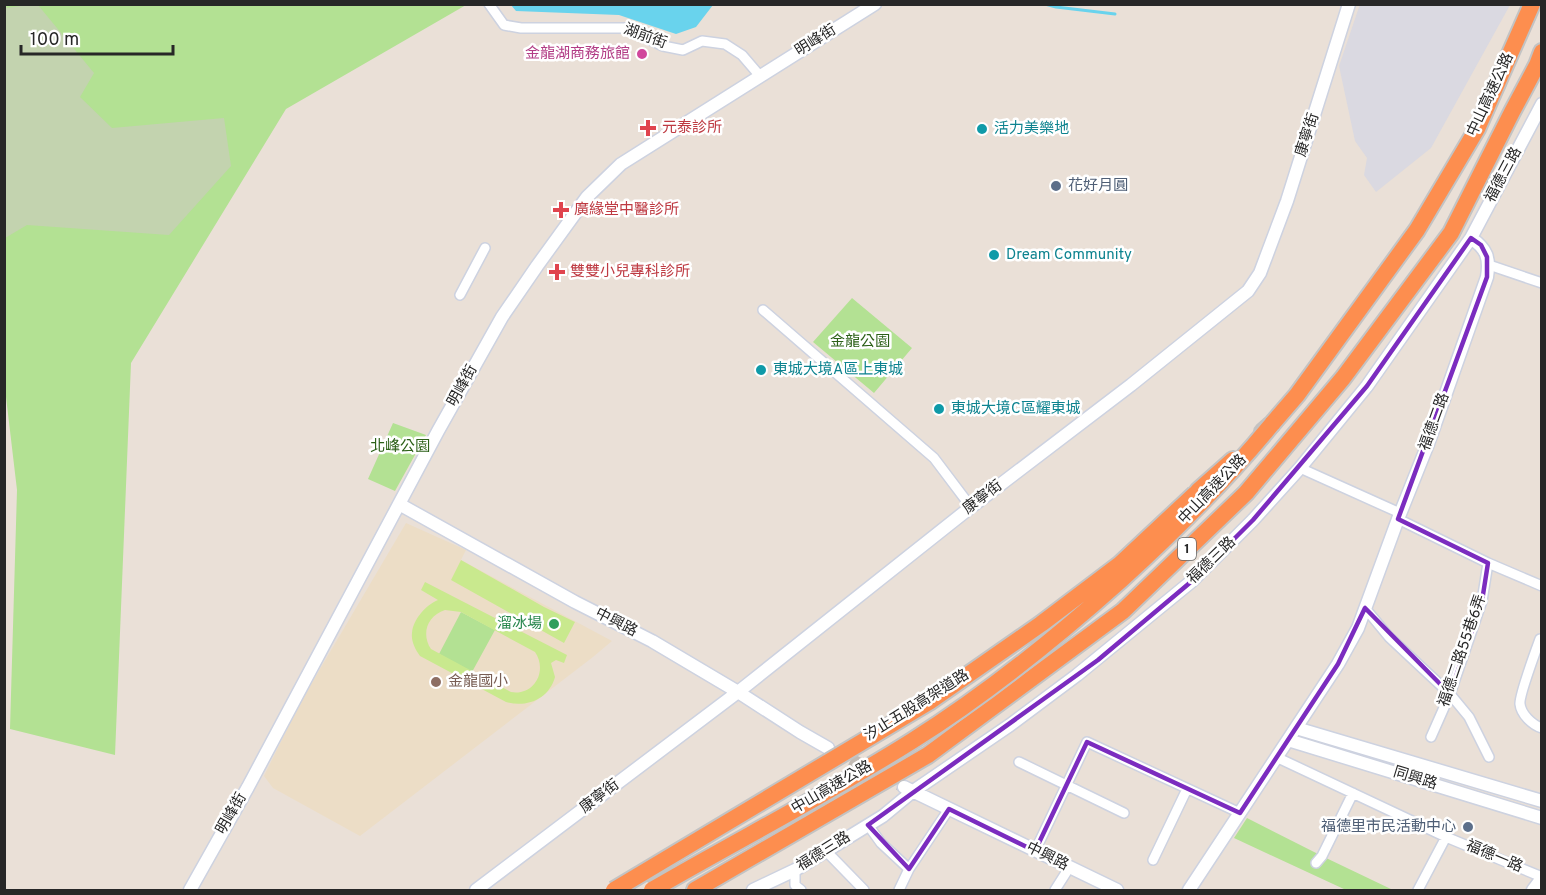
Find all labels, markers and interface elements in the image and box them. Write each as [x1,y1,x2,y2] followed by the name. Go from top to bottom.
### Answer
[21,18,172,56] scale bar
[621,20,669,54] street label: 湖前街
[791,20,840,61] street label: 明峰街
[30,29,79,52] text: 100 m
[525,44,630,64] place label: 金龍湖商務旅館
[635,47,649,61] marker: 金龍湖商務旅館
[1462,50,1519,140] street label: 中山高速公路
[1292,111,1324,159] street label: 康寧街
[662,118,722,138] place label: 元泰診所
[639,119,657,137] marker: 元泰診所
[994,120,1069,139] place label: 活力美樂地
[975,122,989,136] marker: 活力美樂地
[1481,144,1526,206] street label: 福德三路
[1068,176,1128,196] place label: 花好月圓
[1049,179,1063,193] marker: 花好月圓
[552,201,570,219] marker: 廣緣堂中醫診所
[574,201,679,220] place label: 廣緣堂中醫診所
[1006,246,1132,265] place label: Dream Community
[987,248,1001,262] marker: Dream Community
[548,263,566,281] marker: 雙雙小兒專科診所
[570,263,690,282] place label: 雙雙小兒專科診所
[830,332,890,352] park label: 金龍公園
[773,360,903,380] place label: 東城大境A區上東城
[443,361,482,410] street label: 明峰街
[754,363,768,377] marker: 東城大境A區上東城
[1415,390,1454,453] street label: 福德二路
[951,399,1081,419] place label: 東城大境C區耀東城
[932,402,946,416] marker: 東城大境C區耀東城
[370,437,430,457] park label: 北峰公園
[1174,450,1251,529] street label: 中山高速公路
[959,477,1007,519] street label: 康寧街
[1183,533,1240,589] street label: 福德三路
[1178,538,1196,560] road number: 1
[1434,592,1491,710] street label: 福德二路55巷6弄
[592,604,640,642] street label: 中興路
[497,615,542,634] place label: 溜冰場
[547,617,561,631] marker: 溜冰場
[861,666,973,746] street label: 汐止五股高架道路
[448,672,508,692] place label: 金龍國小
[429,675,443,689] marker: 金龍國小
[788,756,876,819] street label: 中山高速公路
[1391,763,1439,795] street label: 同興路
[576,776,624,818] street label: 康寧街
[212,789,251,838] street label: 明峰街
[1321,817,1456,837] place label: 福德里市民活動中心
[1461,820,1475,834] marker: 福德里市民活動中心
[793,827,854,876] street label: 福德三路
[1463,836,1526,877] street label: 福德一路
[1023,839,1071,875] street label: 中興路

